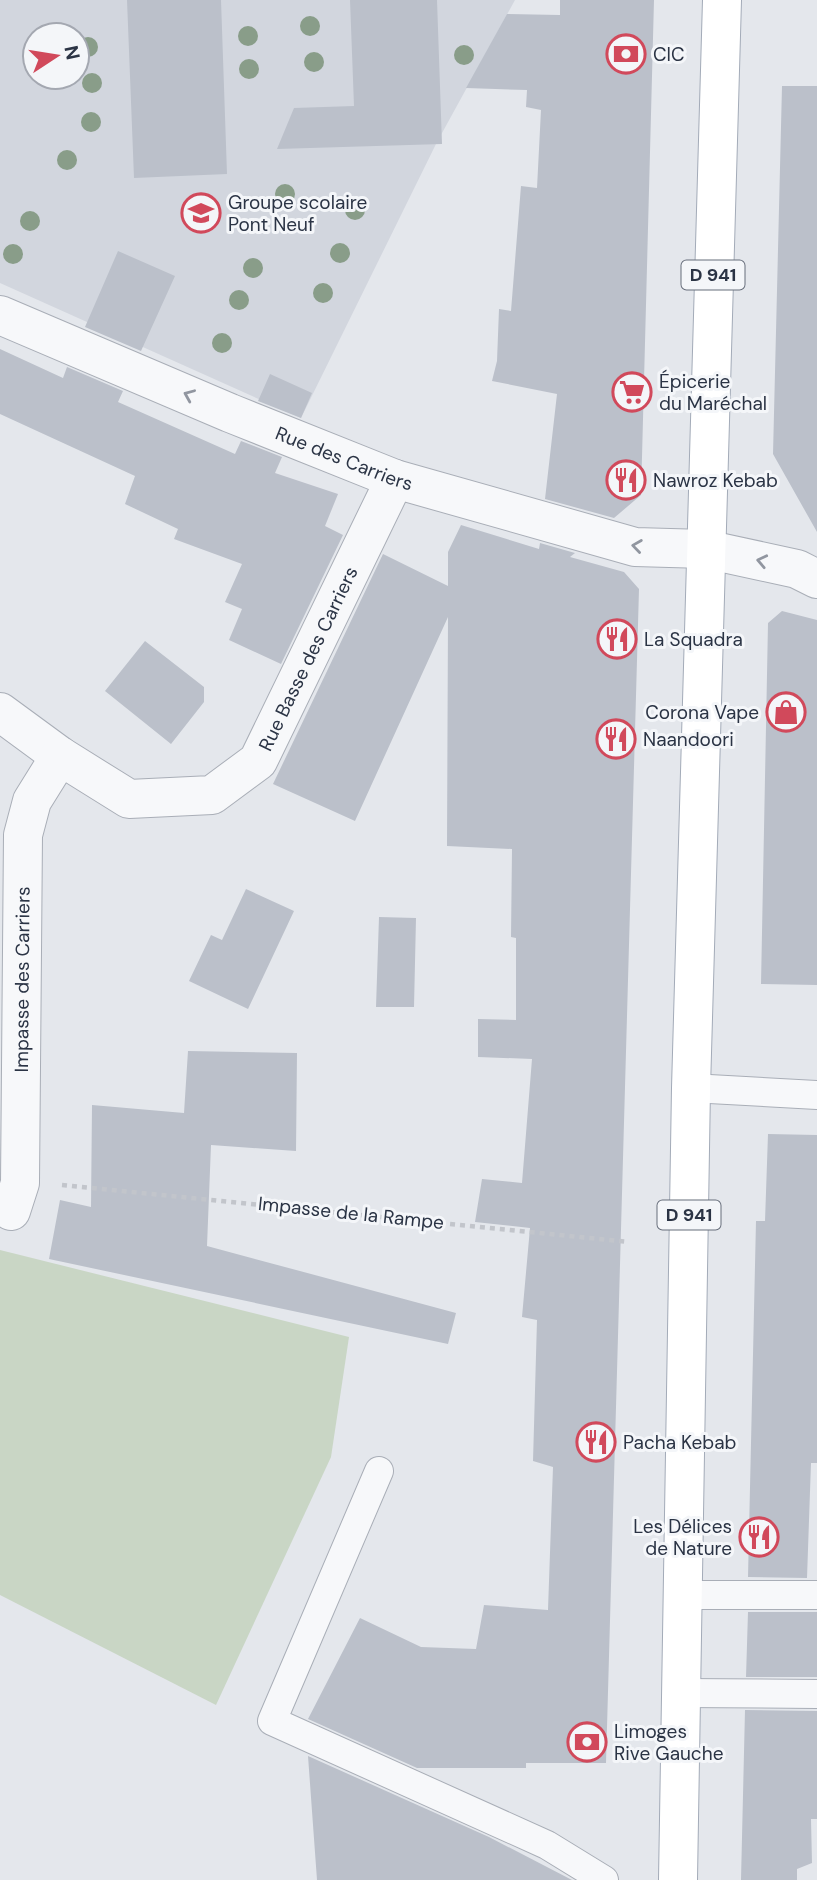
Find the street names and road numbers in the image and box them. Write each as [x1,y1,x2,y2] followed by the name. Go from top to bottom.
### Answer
[682,260,744,290] road number: D 941
[272,420,416,496] street label: Rue des Carriers
[252,562,363,755] street label: Rue Basse des Carriers
[8,886,35,1072] street label: Impasse des Carriers
[257,1191,445,1235] street label: Impasse de la Rampe
[658,1200,720,1230] road number: D 941

